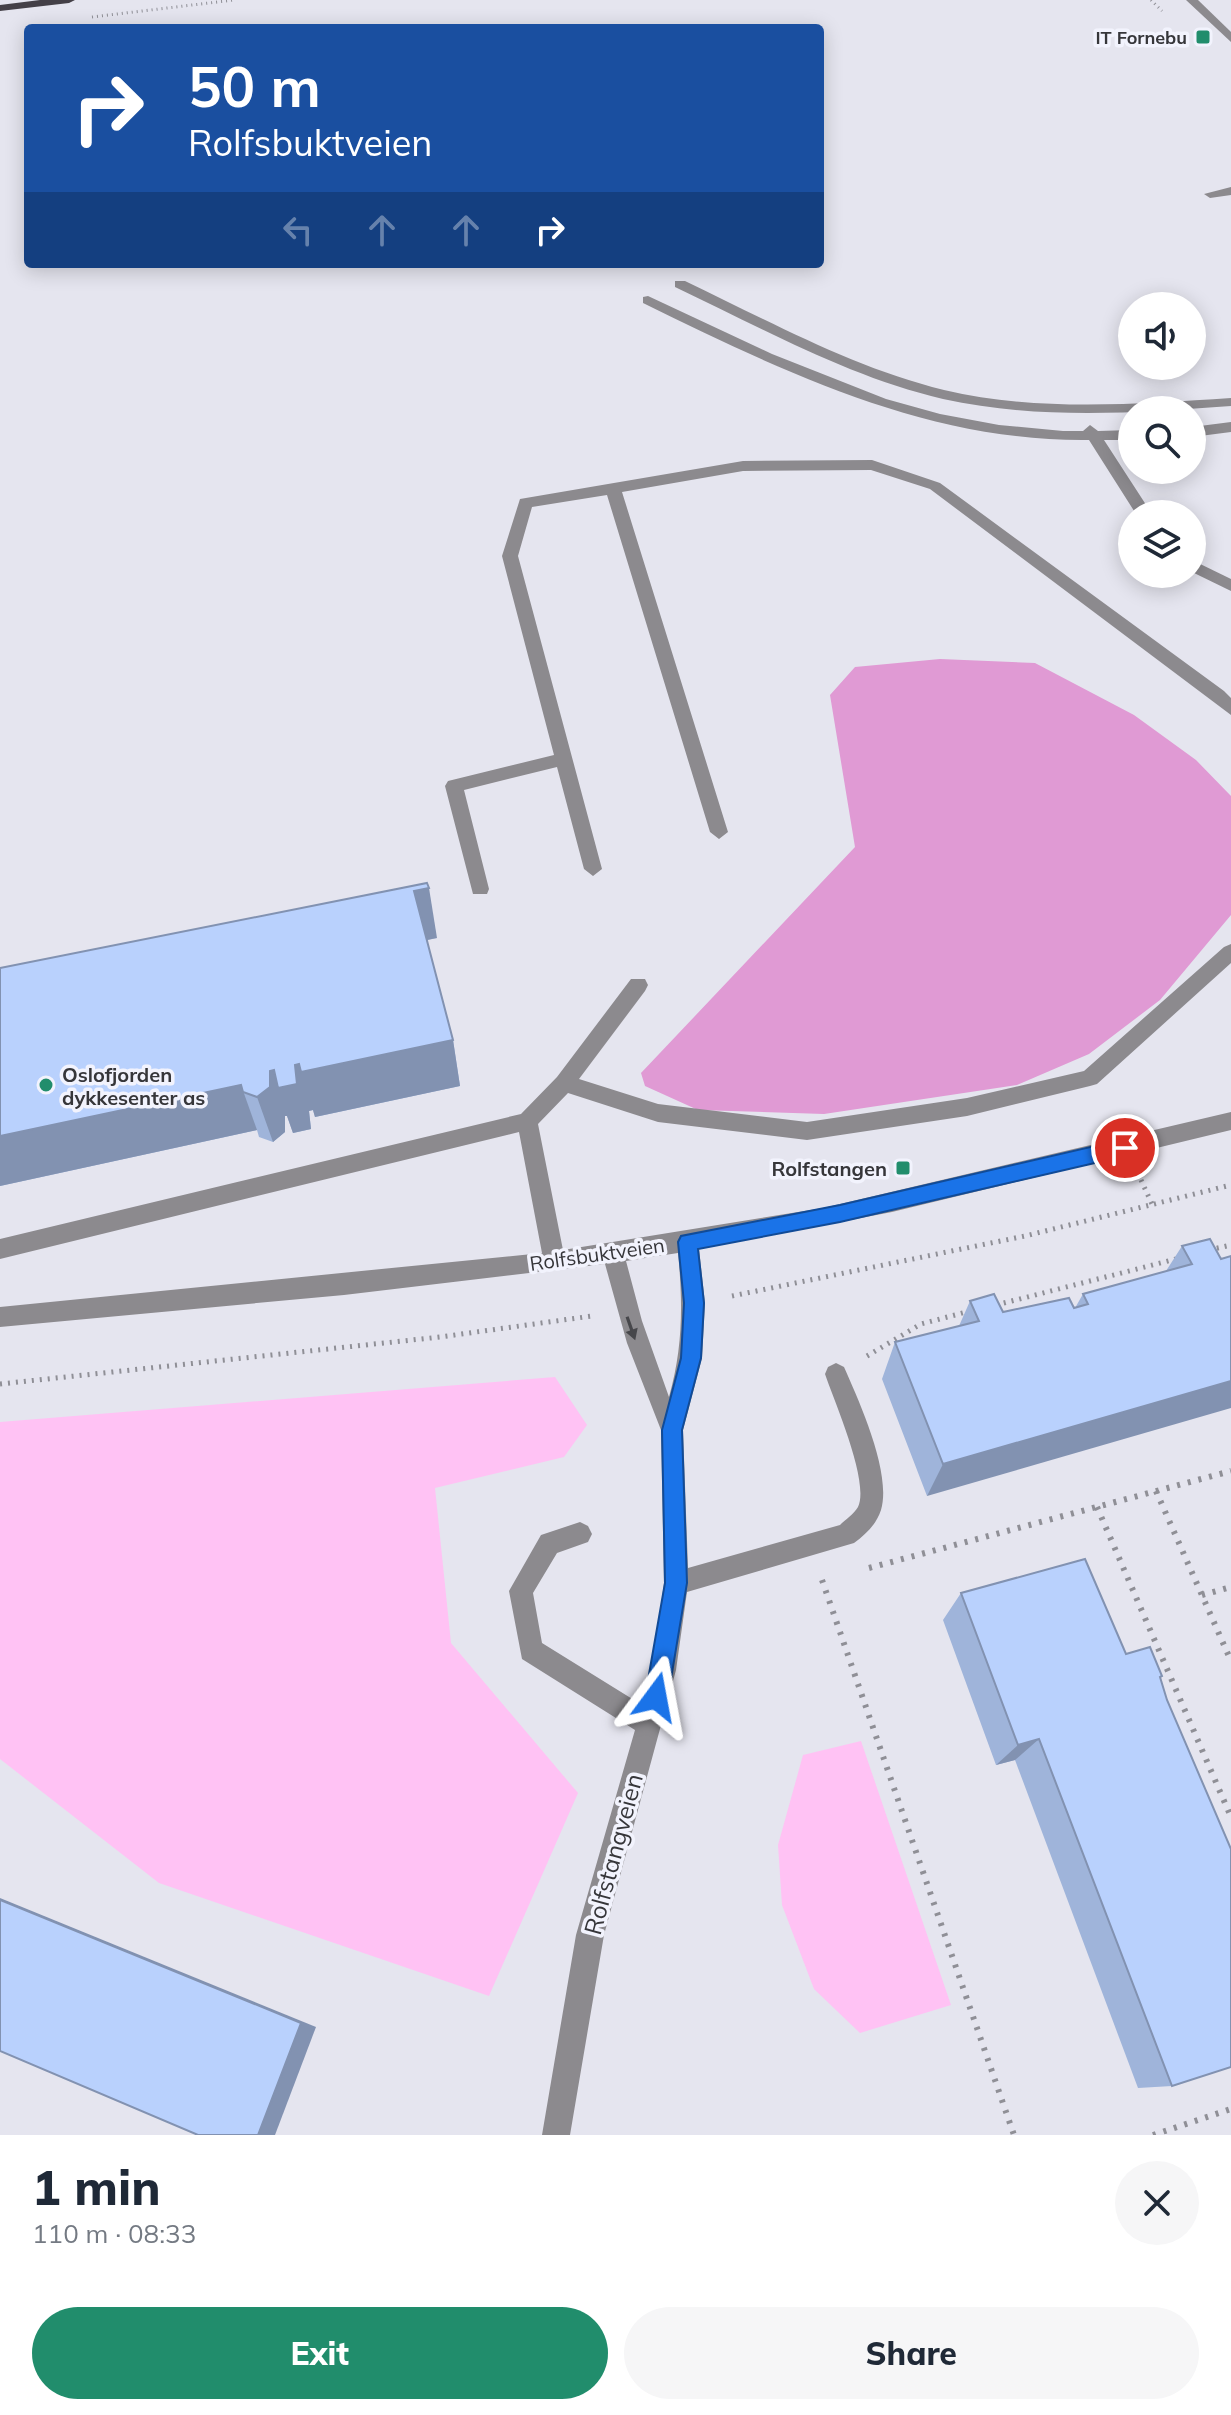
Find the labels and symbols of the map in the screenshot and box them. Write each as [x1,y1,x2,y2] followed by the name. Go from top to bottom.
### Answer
[1096,26,1187,49] place label: IT Fornebu
[1194,28,1212,46] marker: IT Fornebu
[62,1062,205,1110] place label: Oslofjorden dykkesenter as
[37,1076,55,1094] marker: Oslofjorden dykkesenter as
[1091,1114,1159,1182] pin
[771,1156,887,1181] place label: Rolfstangen
[894,1159,912,1177] marker: Rolfstangen
[528,1232,666,1276] street label: Rolfsbuktveien
[626,1317,638,1341] one-way arrow
[614,1655,698,1739] position arrow
[577,1770,649,1938] street label: Rolfstangveien

